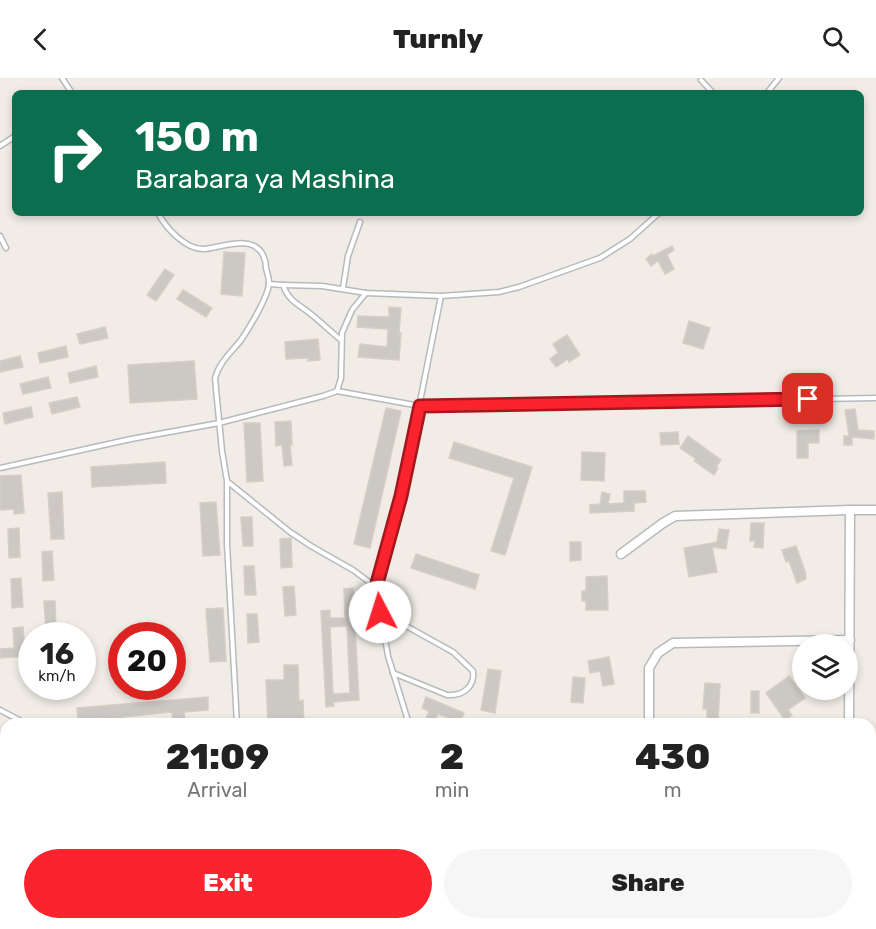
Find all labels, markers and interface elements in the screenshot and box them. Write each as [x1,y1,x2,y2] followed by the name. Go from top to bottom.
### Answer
[24,23,57,56] icon: back
[393,23,483,55] text: Turnly
[819,23,852,56] icon: search
[135,112,259,162] text: 150 m
[36,114,114,192] icon: right
[135,163,395,195] text: Barabara ya Mashina
[782,373,833,424] pin
[791,382,824,415] icon: arrive
[348,580,412,644] position arrow
[108,622,186,700] speed limit sign: 20
[792,634,858,700] map controls
[792,634,858,700] button: layers
[40,636,74,672] text: 16
[38,667,76,685] text: km/h
[166,735,269,778] text: 21:09
[440,735,464,778] text: 2
[635,735,710,778] text: 430
[187,778,247,802] text: Arrival
[435,778,469,802] text: min
[664,778,682,802] text: m
[24,849,432,918] button: Exit
[444,849,852,918] button: Share

